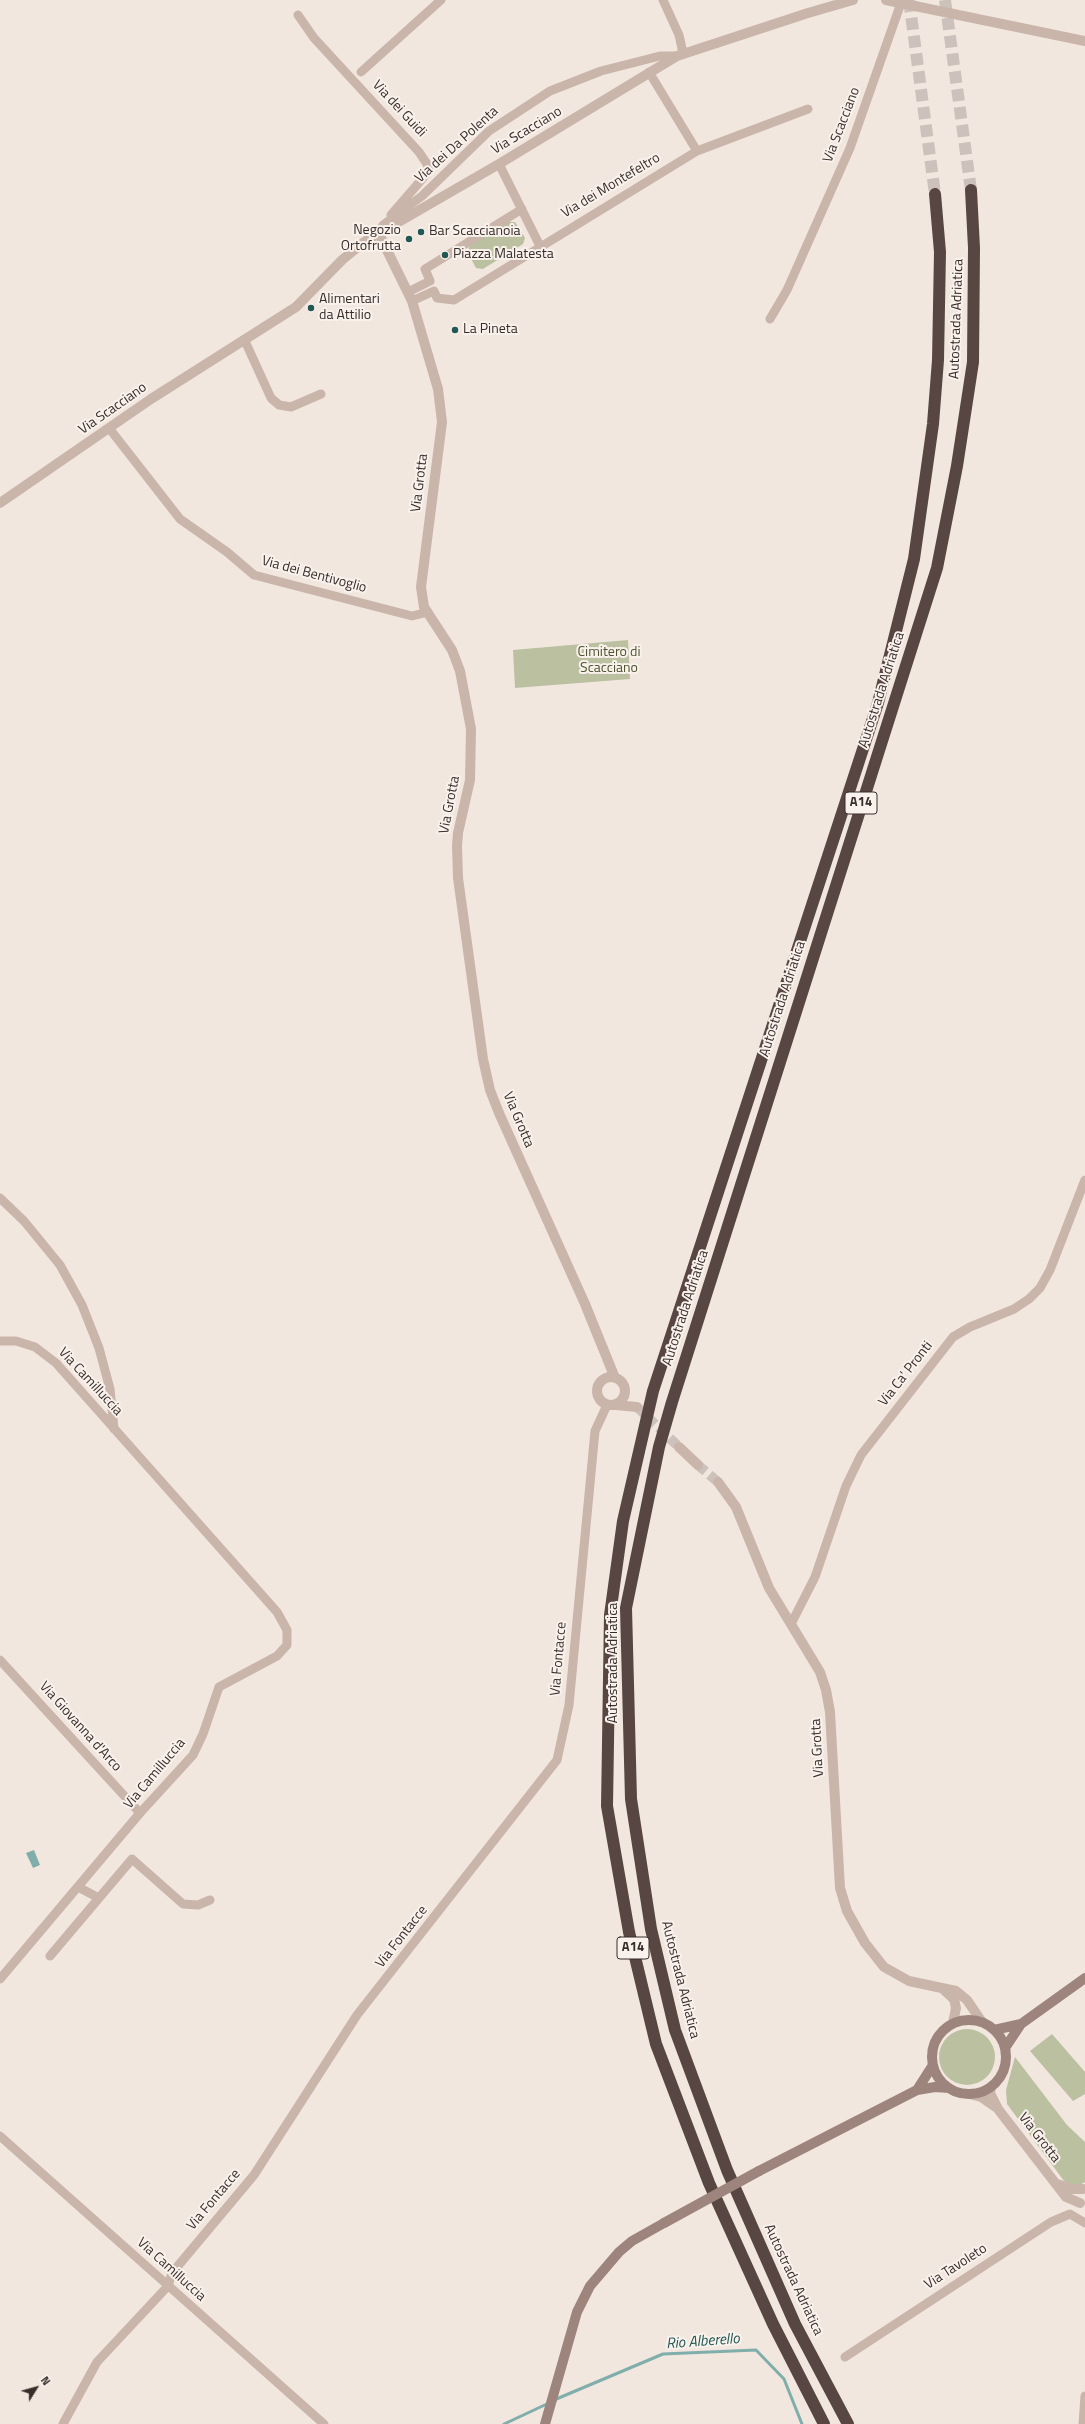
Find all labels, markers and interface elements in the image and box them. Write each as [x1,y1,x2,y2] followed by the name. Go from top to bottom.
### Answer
[368,77,430,141] street label: Via dei Guidi
[820,85,864,165] street label: Via Scacciano
[412,103,502,187] street label: Via dei Da Polenta
[489,103,565,159] street label: Via Scacciano
[559,150,663,222] street label: Via dei Montefeltro
[341,223,401,256] place label: Negozio Ortofrutta
[429,224,520,240] place label: Bar Scaccianoia
[416,227,426,237] marker: Bar Scaccianoia
[404,234,414,244] marker: Negozio Ortofrutta
[453,247,554,263] place label: Piazza Malatesta
[440,250,450,260] marker: Piazza Malatesta
[947,258,967,380] street label: Autostrada Adriatica
[319,292,380,324] place label: Alimentari da Attilio
[306,303,316,313] marker: Alimentari da Attilio
[463,322,518,338] place label: La Pineta
[450,325,460,335] marker: La Pineta
[76,379,150,439] street label: Via Scacciano
[408,453,432,513] street label: Via Grotta
[260,553,368,597] street label: Via dei Bentivoglio
[855,630,909,750] street label: Autostrada Adriatica
[577,645,641,678] park label: Cimitero di Scacciano
[436,775,464,835] street label: Via Grotta
[845,792,877,814] road number: A14
[756,939,810,1059] street label: Autostrada Adriatica
[499,1090,537,1150] street label: Via Grotta
[659,1248,713,1368] street label: Autostrada Adriatica
[875,1338,937,1410] street label: Via Ca' Pronti
[54,1345,126,1419] street label: Via Camilluccia
[606,1603,622,1723] street label: Autostrada Adriatica
[547,1621,571,1697] street label: Via Fontacce
[35,1679,125,1775] street label: Via Giovanna d'Arco
[808,1718,828,1778] street label: Via Grotta
[121,1735,189,1813] street label: Via Camilluccia
[373,1903,431,1971] street label: Via Fontacce
[657,1919,703,2041] street label: Autostrada Adriatica
[617,1937,649,1959] road number: A14
[1014,2110,1064,2166] street label: Via Grotta
[184,2166,244,2234] street label: Via Fontacce
[760,2222,826,2338] street label: Autostrada Adriatica
[133,2235,209,2305] street label: Via Camilluccia
[922,2241,990,2293] street label: Via Tavoleto
[666,2330,740,2354] water label: Rio Alberello
[16,2368,56,2408] north arrow
[37,2373,54,2389] text: N

